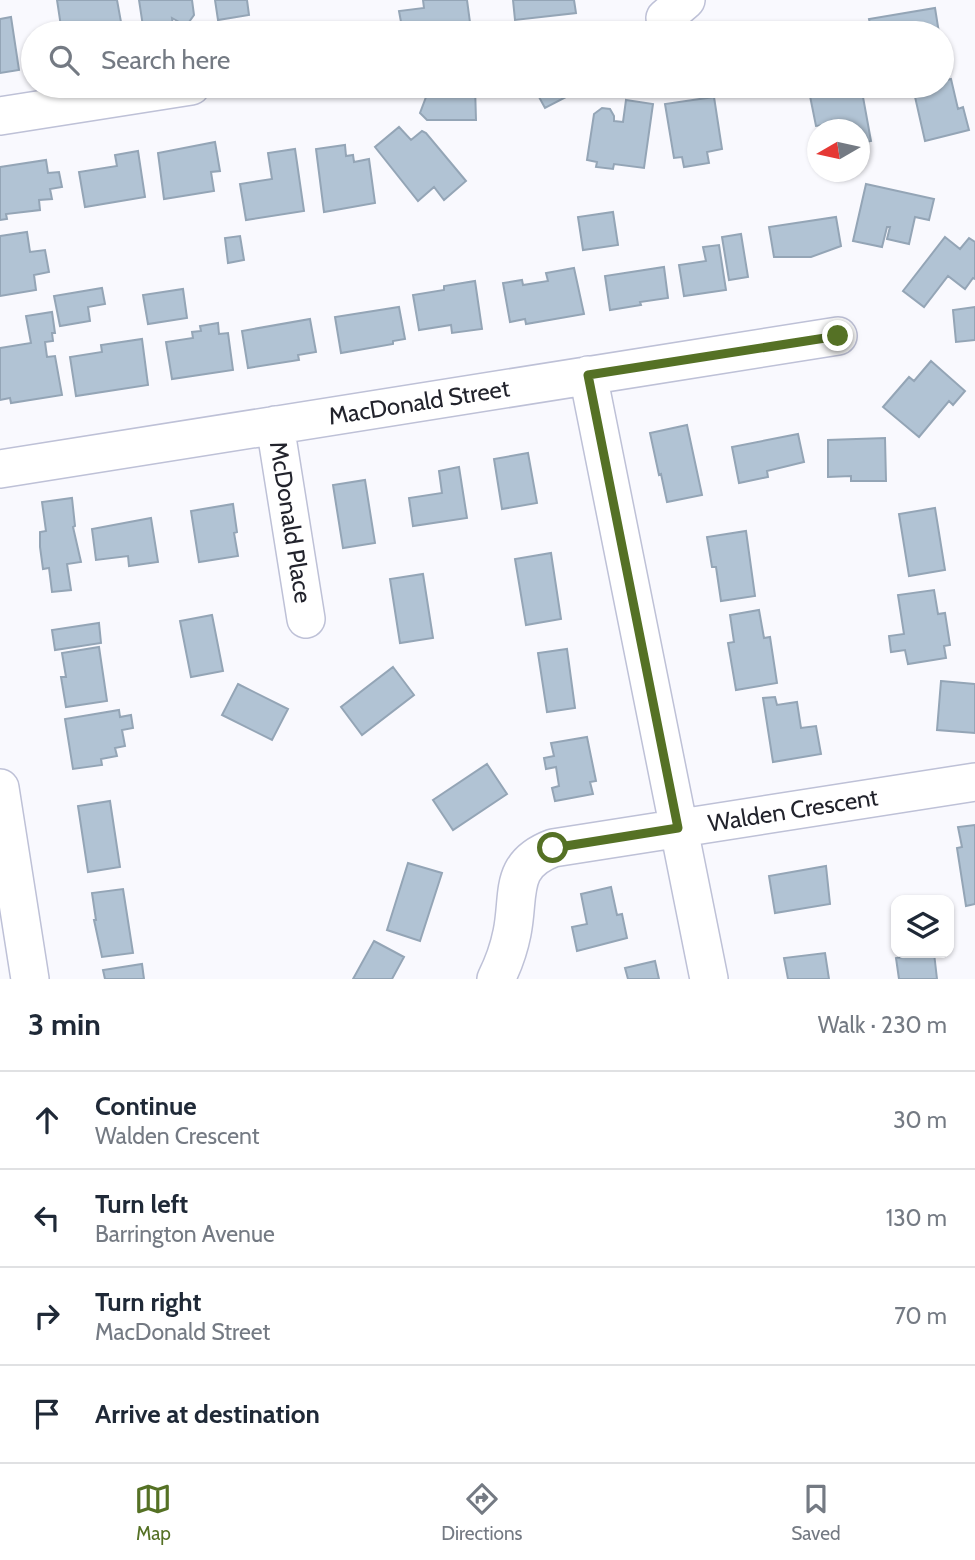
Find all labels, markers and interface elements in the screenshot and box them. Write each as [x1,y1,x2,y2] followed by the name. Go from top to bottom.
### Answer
[21,21,954,98] search box
[45,41,83,79] icon: search
[101,44,230,76] text: Search here
[807,119,870,182] north arrow
[822,320,853,351] route end
[326,373,512,431] street label: MacDonald Street
[264,439,318,605] street label: McDonald Place
[706,782,880,838] street label: Walden Crescent
[537,832,568,863] route start
[891,895,954,958] map controls
[891,895,954,958] button: layers
[28,1006,101,1043] text: 3 min
[818,1011,947,1039] text: Walk · 230 m
[95,1090,197,1122] text: Continue
[28,1101,66,1139] icon: ahead
[893,1106,947,1134] text: 30 m
[95,1122,260,1150] text: Walden Crescent
[95,1188,188,1220] text: Turn left
[28,1199,66,1237] icon: left
[886,1204,947,1232] text: 130 m
[95,1220,275,1248] text: Barrington Avenue
[95,1286,201,1318] text: Turn right
[28,1297,66,1335] icon: right
[894,1302,947,1330] text: 70 m
[95,1318,270,1346] text: MacDonald Street
[28,1395,66,1433] icon: arrive
[95,1398,320,1430] text: Arrive at destination
[134,1480,172,1545] tab: Map
[441,1480,522,1545] tab: Directions
[791,1480,841,1545] tab: Saved

